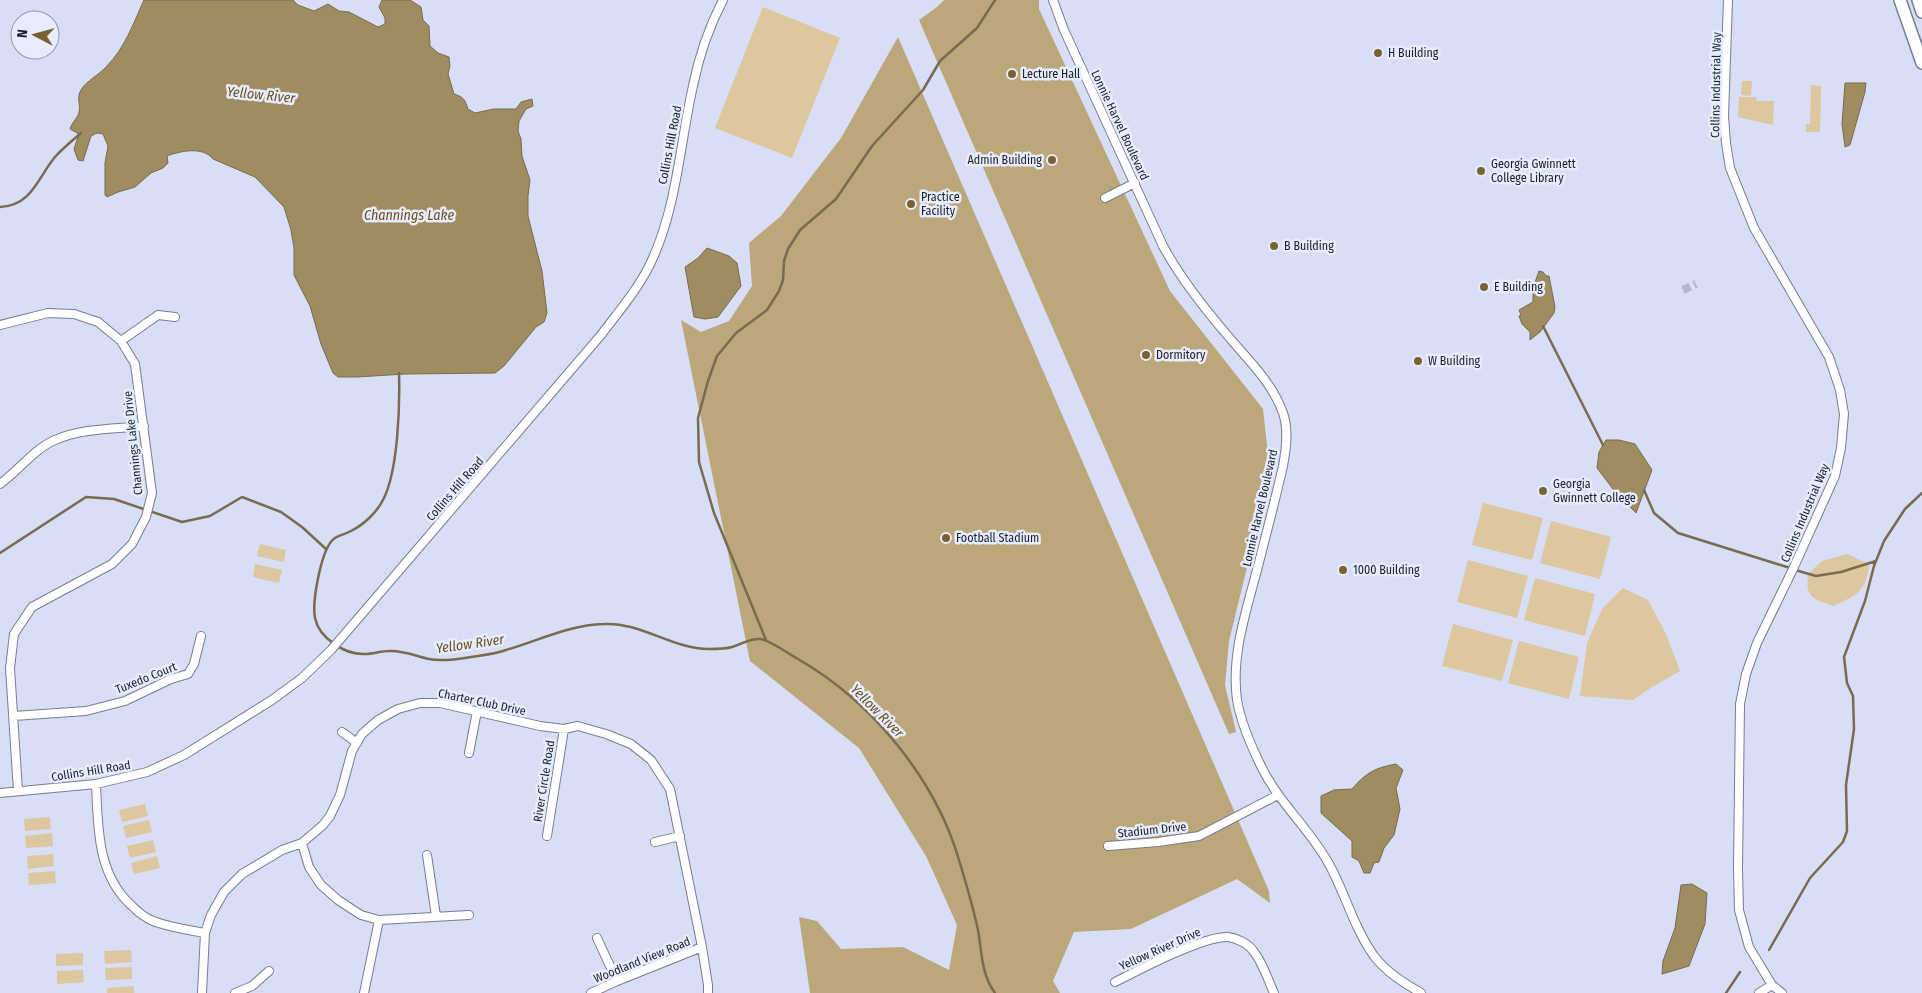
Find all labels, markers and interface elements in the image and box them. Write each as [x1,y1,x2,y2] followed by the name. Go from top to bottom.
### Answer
[10,10,60,60] north arrow
[14,29,31,39] text: N
[1708,31,1724,138] street label: Collins Industrial Way
[1388,46,1439,60] place label: H Building
[1372,47,1384,59] marker: H Building
[1022,67,1080,81] place label: Lecture Hall
[1006,68,1018,80] marker: Lecture Hall
[1088,68,1152,182] street label: Lonnie Harvel Boulevard
[226,83,297,107] water label: Yellow River
[655,104,685,186] street label: Collins Hill Road
[967,153,1042,167] place label: Admin Building
[1046,154,1058,166] marker: Admin Building
[1491,157,1576,185] place label: Georgia Gwinnett College Library
[1475,165,1487,177] marker: Georgia Gwinnett College Library
[921,190,960,218] place label: Practice Facility
[905,198,917,210] marker: Practice Facility
[364,207,454,224] water label: Channings Lake
[1284,239,1334,253] place label: B Building
[1268,240,1280,252] marker: B Building
[1494,280,1543,294] place label: E Building
[1478,281,1490,293] marker: E Building
[1156,348,1206,362] place label: Dormitory
[1140,349,1152,361] marker: Dormitory
[1428,354,1481,368] place label: W Building
[1412,355,1424,367] marker: W Building
[121,390,145,496] street label: Channings Lake Drive
[1240,448,1280,568] street label: Lonnie Harvel Boulevard
[423,454,487,524] street label: Collins Hill Road
[1778,461,1832,564] street label: Collins Industrial Way
[1553,477,1636,505] place label: Georgia Gwinnett College
[1537,485,1549,497] marker: Georgia Gwinnett College
[956,531,1039,545] place label: Football Stadium
[940,532,952,544] marker: Football Stadium
[1353,563,1420,577] place label: 1000 Building
[1337,564,1349,576] marker: 1000 Building
[435,631,506,657] water label: Yellow River
[113,659,179,697] street label: Tuxedo Court
[847,681,908,742] water label: Yellow River
[437,686,527,718] street label: Charter Club Drive
[531,739,557,823] street label: River Circle Road
[50,758,132,784] street label: Collins Hill Road
[1117,819,1187,841] street label: Stadium Drive
[1117,925,1203,973] street label: Yellow River Drive
[592,934,692,986] street label: Woodland View Road

